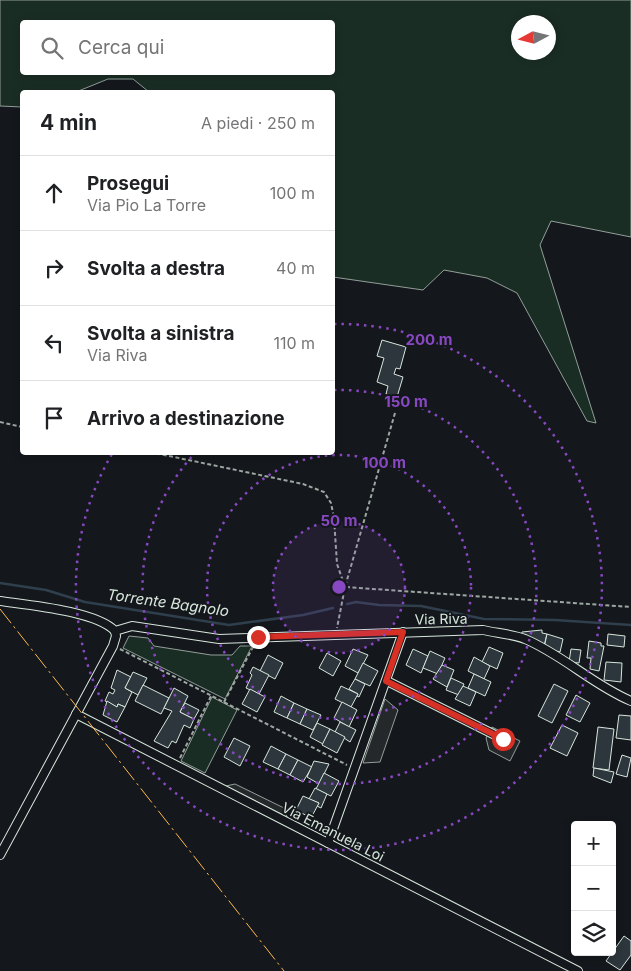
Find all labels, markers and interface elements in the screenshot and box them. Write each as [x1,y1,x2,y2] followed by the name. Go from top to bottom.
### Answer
[511,15,556,60] north arrow
[20,20,335,75] search box
[38,34,66,62] icon: search
[78,36,164,59] text: Cerca qui
[40,110,97,135] text: 4 min
[201,113,315,133] text: A piedi · 250 m
[87,172,169,195] text: Prosegui
[40,179,68,207] icon: ahead
[270,183,315,203] text: 100 m
[87,195,206,215] text: Via Pio La Torre
[40,254,68,282] icon: right
[87,257,225,280] text: Svolta a destra
[276,258,315,278] text: 40 m
[87,322,235,345] text: Svolta a sinistra
[40,329,68,357] icon: left
[406,330,452,349] text: 200 m
[273,333,315,353] text: 110 m
[87,345,147,365] text: Via Riva
[384,392,428,411] text: 150 m
[40,404,68,432] icon: arrive
[87,407,285,430] text: Arrivo a destinazione
[362,453,406,472] text: 100 m
[321,511,357,530] text: 50 m
[330,578,348,596] centre of rings
[106,585,230,620] water label: Torrente Bagnolo
[414,610,468,627] street label: Via Riva
[247,626,270,649] route end
[492,728,515,751] route start
[279,798,387,865] street label: Via Emanuela Loi
[571,821,616,956] map controls
[571,821,616,866] button: +
[571,866,616,911] button: −
[571,911,616,956] button: layers

